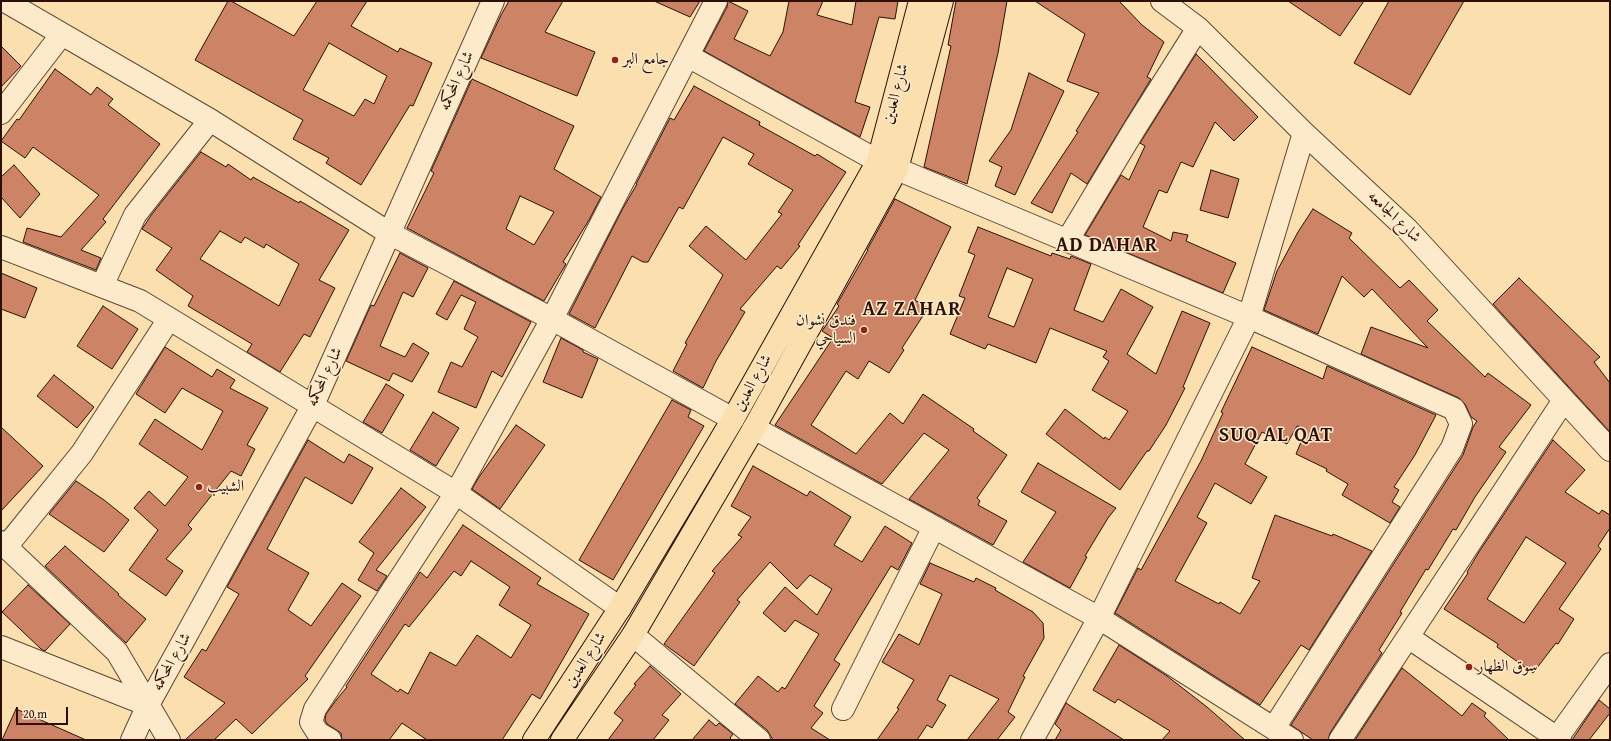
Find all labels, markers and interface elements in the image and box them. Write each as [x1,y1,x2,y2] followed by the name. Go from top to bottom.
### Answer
[435,48,479,114] street label: شارع المحكمه
[623,50,669,70] place label: جامع البر
[610,55,620,65] marker: جامع البر
[879,61,913,127] street label: شارع العدين
[1363,187,1425,247] street label: شارع الجامعه
[1056,234,1158,258] district label: AD DAHAR
[862,298,962,322] district label: AZ ZAHAR
[796,311,856,349] place label: فندق نشوان السياحي
[859,325,869,335] marker: فندق نشوان السياحي
[303,344,347,410] street label: شارع المحكمه
[730,351,776,415] street label: شارع العدين
[1219,424,1333,448] district label: SUQ AL QAT
[207,477,244,497] place label: الشبيب
[194,482,204,492] marker: الشبيب
[561,629,611,691] street label: شارع العدين
[148,630,196,694] street label: شارع المحكمه
[1477,657,1537,677] place label: سوق الظهار
[1464,662,1474,672] marker: سوق الظهار
[18,699,70,725] scale bar
[23,705,47,722] text: 20 m

